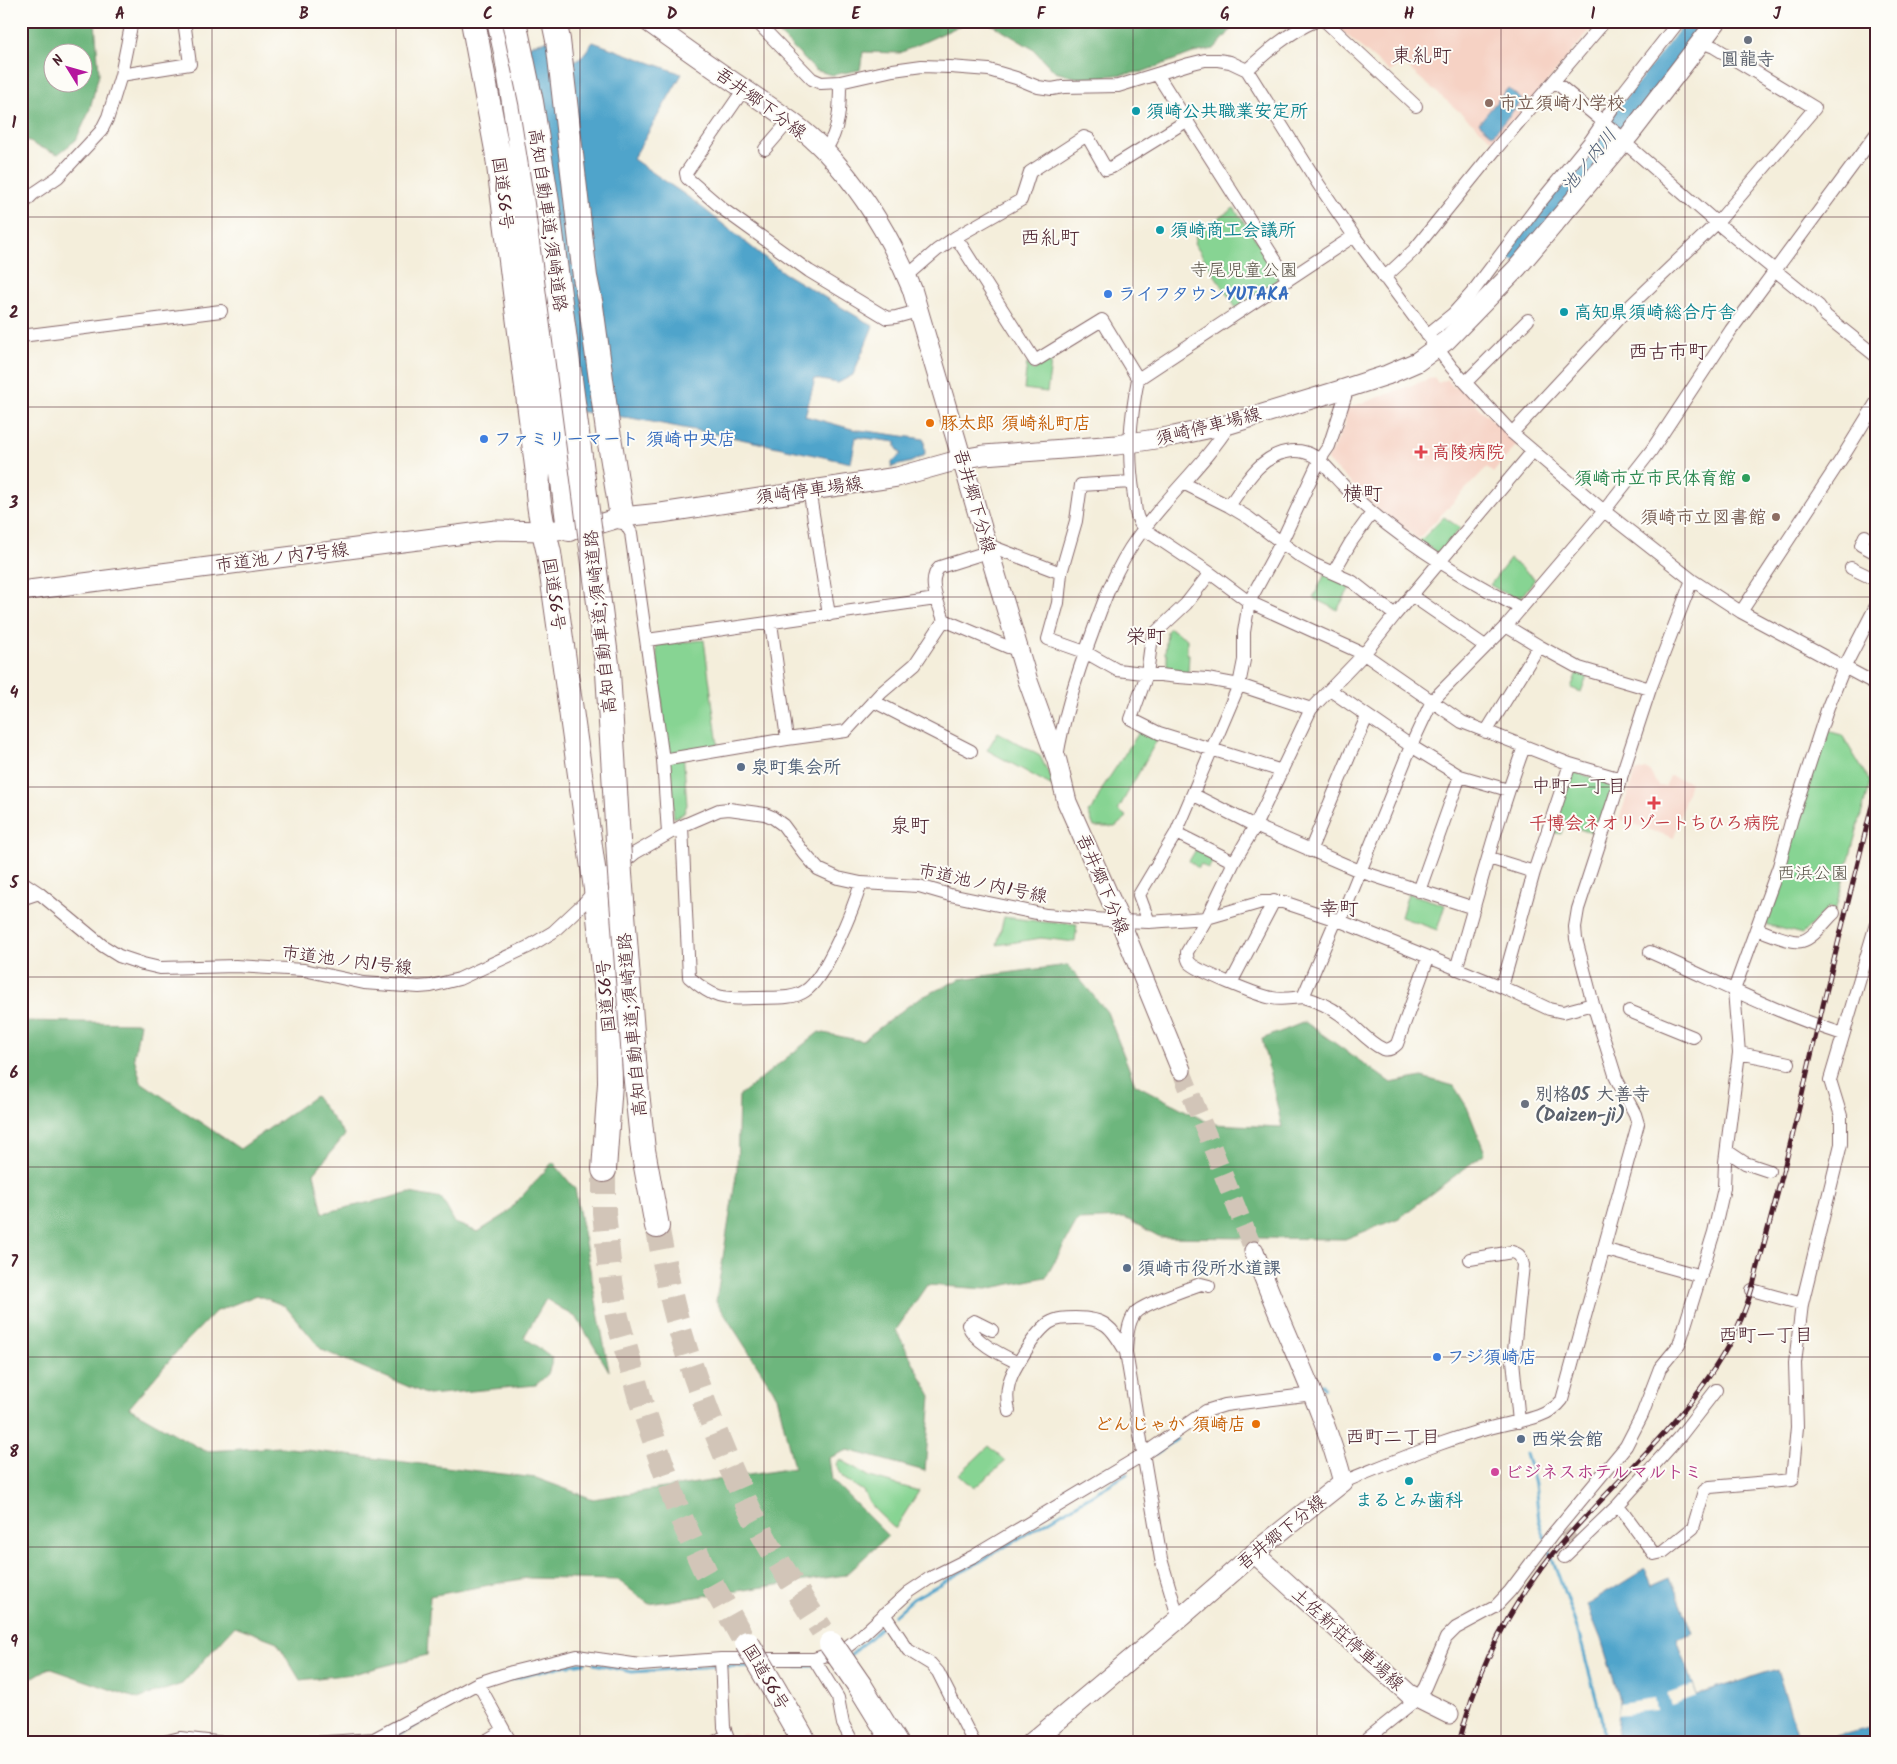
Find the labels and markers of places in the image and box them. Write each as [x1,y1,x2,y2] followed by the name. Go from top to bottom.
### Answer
[1742,34,1754,46] marker: 圓龍寺
[1721,46,1775,75] place label: 圓龍寺
[1499,90,1625,119] place label: 市立須崎小学校
[1483,97,1495,109] marker: 市立須崎小学校
[1146,98,1308,127] place label: 須崎公共職業安定所
[1130,105,1142,117] marker: 須崎公共職業安定所
[1170,217,1296,246] place label: 須崎商工会議所
[1154,224,1166,236] marker: 須崎商工会議所
[1118,281,1289,310] place label: ライフタウンYUTAKA
[1102,288,1114,300] marker: ライフタウンYUTAKA
[1574,299,1736,328] place label: 高知県須崎総合庁舎
[1558,306,1570,318] marker: 高知県須崎総合庁舎
[940,410,1091,439] place label: 豚太郎 須崎糺町店
[924,417,936,429] marker: 豚太郎 須崎糺町店
[494,426,736,455] place label: ファミリーマート 須崎中央店
[478,433,490,445] marker: ファミリーマート 須崎中央店
[1432,439,1504,468] place label: 高陵病院
[1414,445,1428,459] marker: 高陵病院
[1574,465,1736,494] place label: 須崎市立市民体育館
[1740,472,1752,484] marker: 須崎市立市民体育館
[1640,504,1766,533] place label: 須崎市立図書館
[1770,511,1782,523] marker: 須崎市立図書館
[751,754,841,783] place label: 泉町集会所
[735,761,747,773] marker: 泉町集会所
[1647,796,1661,810] marker: 千博会ネオリゾートちひろ病院
[1529,810,1779,839] place label: 千博会ネオリゾートちひろ病院
[1535,1081,1650,1131] place label: 別格05 大善寺 (Daizen-ji)
[1519,1098,1531,1110] marker: 別格05 大善寺 (Daizen-ji)
[1137,1255,1281,1284] place label: 須崎市役所水道課
[1121,1262,1133,1274] marker: 須崎市役所水道課
[1447,1344,1537,1373] place label: フジ須崎店
[1431,1351,1443,1363] marker: フジ須崎店
[1094,1411,1246,1440] place label: どんじゃか 須崎店
[1250,1418,1262,1430] marker: どんじゃか 須崎店
[1531,1426,1603,1455] place label: 西栄会館
[1515,1433,1527,1445] marker: 西栄会館
[1505,1459,1702,1488] place label: ビジネスホテルマルトミ
[1489,1466,1501,1478] marker: ビジネスホテルマルトミ
[1403,1475,1415,1487] marker: まるとみ歯科
[1355,1487,1463,1516] place label: まるとみ歯科

